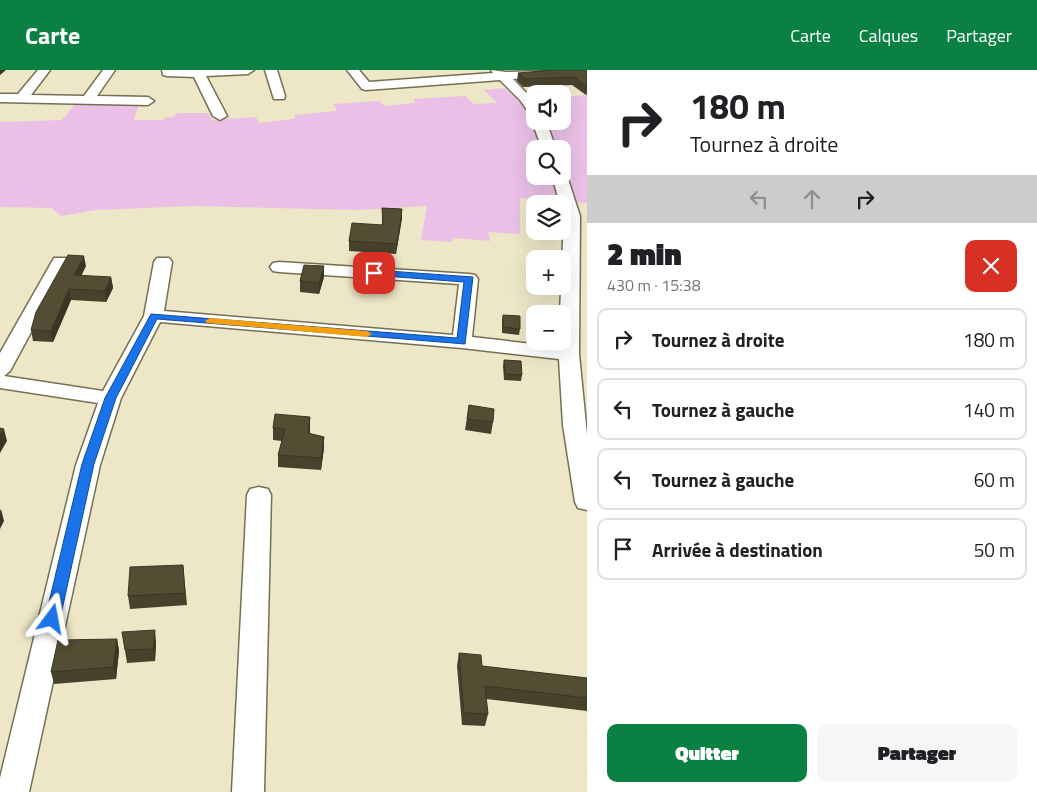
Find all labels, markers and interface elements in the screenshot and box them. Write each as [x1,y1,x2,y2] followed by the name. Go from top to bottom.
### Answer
[25,17,80,53] text: Carte
[790,22,831,49] text: Carte
[859,22,918,49] text: Calques
[946,22,1012,49] text: Partager
[690,79,786,133] text: 180 m
[526,85,571,350] map controls
[526,85,571,130] button: sound
[607,90,672,155] icon: right
[690,127,838,161] text: Tournez à droite
[526,140,571,185] button: search
[745,185,773,213] icon: left
[798,185,826,213] icon: ahead
[851,185,879,213] icon: right
[526,195,571,240] button: layers
[607,231,682,277] text: 2 min
[965,240,1017,292] button: close
[526,250,571,295] button: +
[353,252,395,294] pin
[360,259,388,287] icon: arrive
[607,273,701,297] text: 430 m · 15:38
[526,305,571,350] button: −
[609,325,637,353] icon: right
[652,325,784,354] text: Tournez à droite
[963,325,1015,354] text: 180 m
[609,395,637,423] icon: left
[652,395,794,424] text: Tournez à gauche
[963,395,1015,424] text: 140 m
[609,465,637,493] icon: left
[652,465,794,494] text: Tournez à gauche
[974,465,1015,494] text: 60 m
[609,535,637,563] icon: arrive
[652,535,823,564] text: Arrivée à destination
[974,535,1015,564] text: 50 m
[25,592,77,644] position arrow
[607,724,807,782] button: Quitter
[817,724,1017,782] button: Partager

